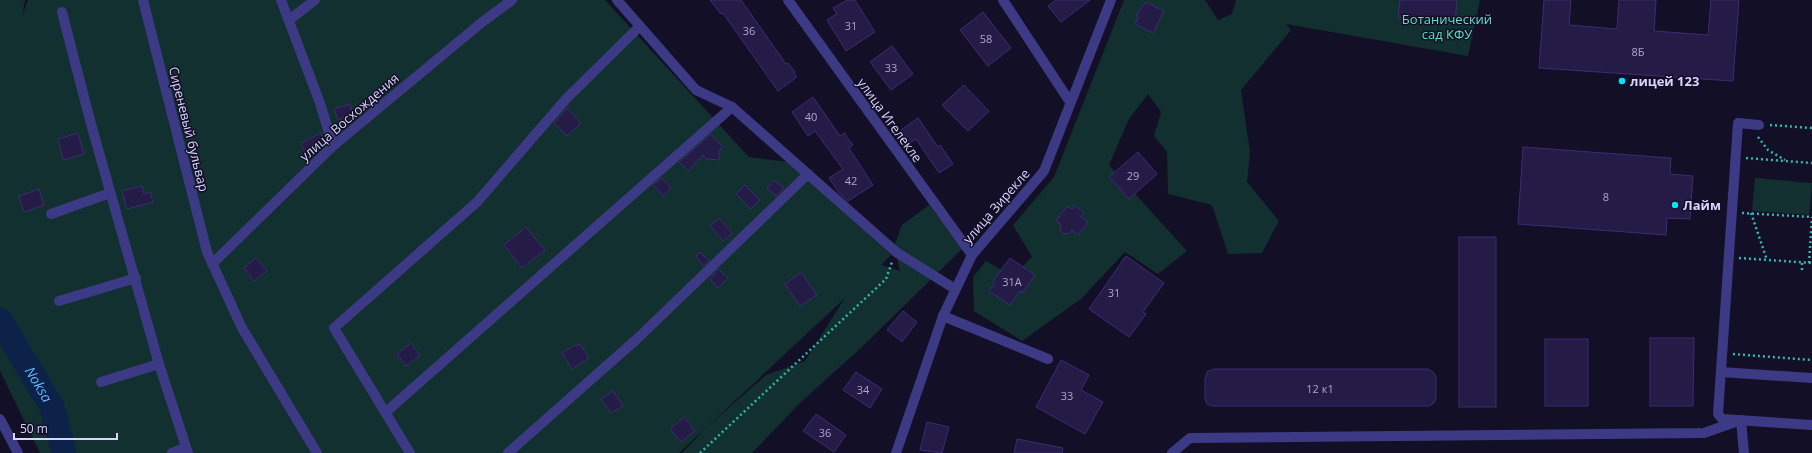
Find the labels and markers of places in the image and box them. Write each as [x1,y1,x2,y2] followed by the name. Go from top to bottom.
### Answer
[1630,72,1699,90] place label: лицей 123
[1617,76,1627,86] marker: лицей 123
[1683,196,1721,214] place label: Лайм
[1670,200,1680,210] marker: Лайм

